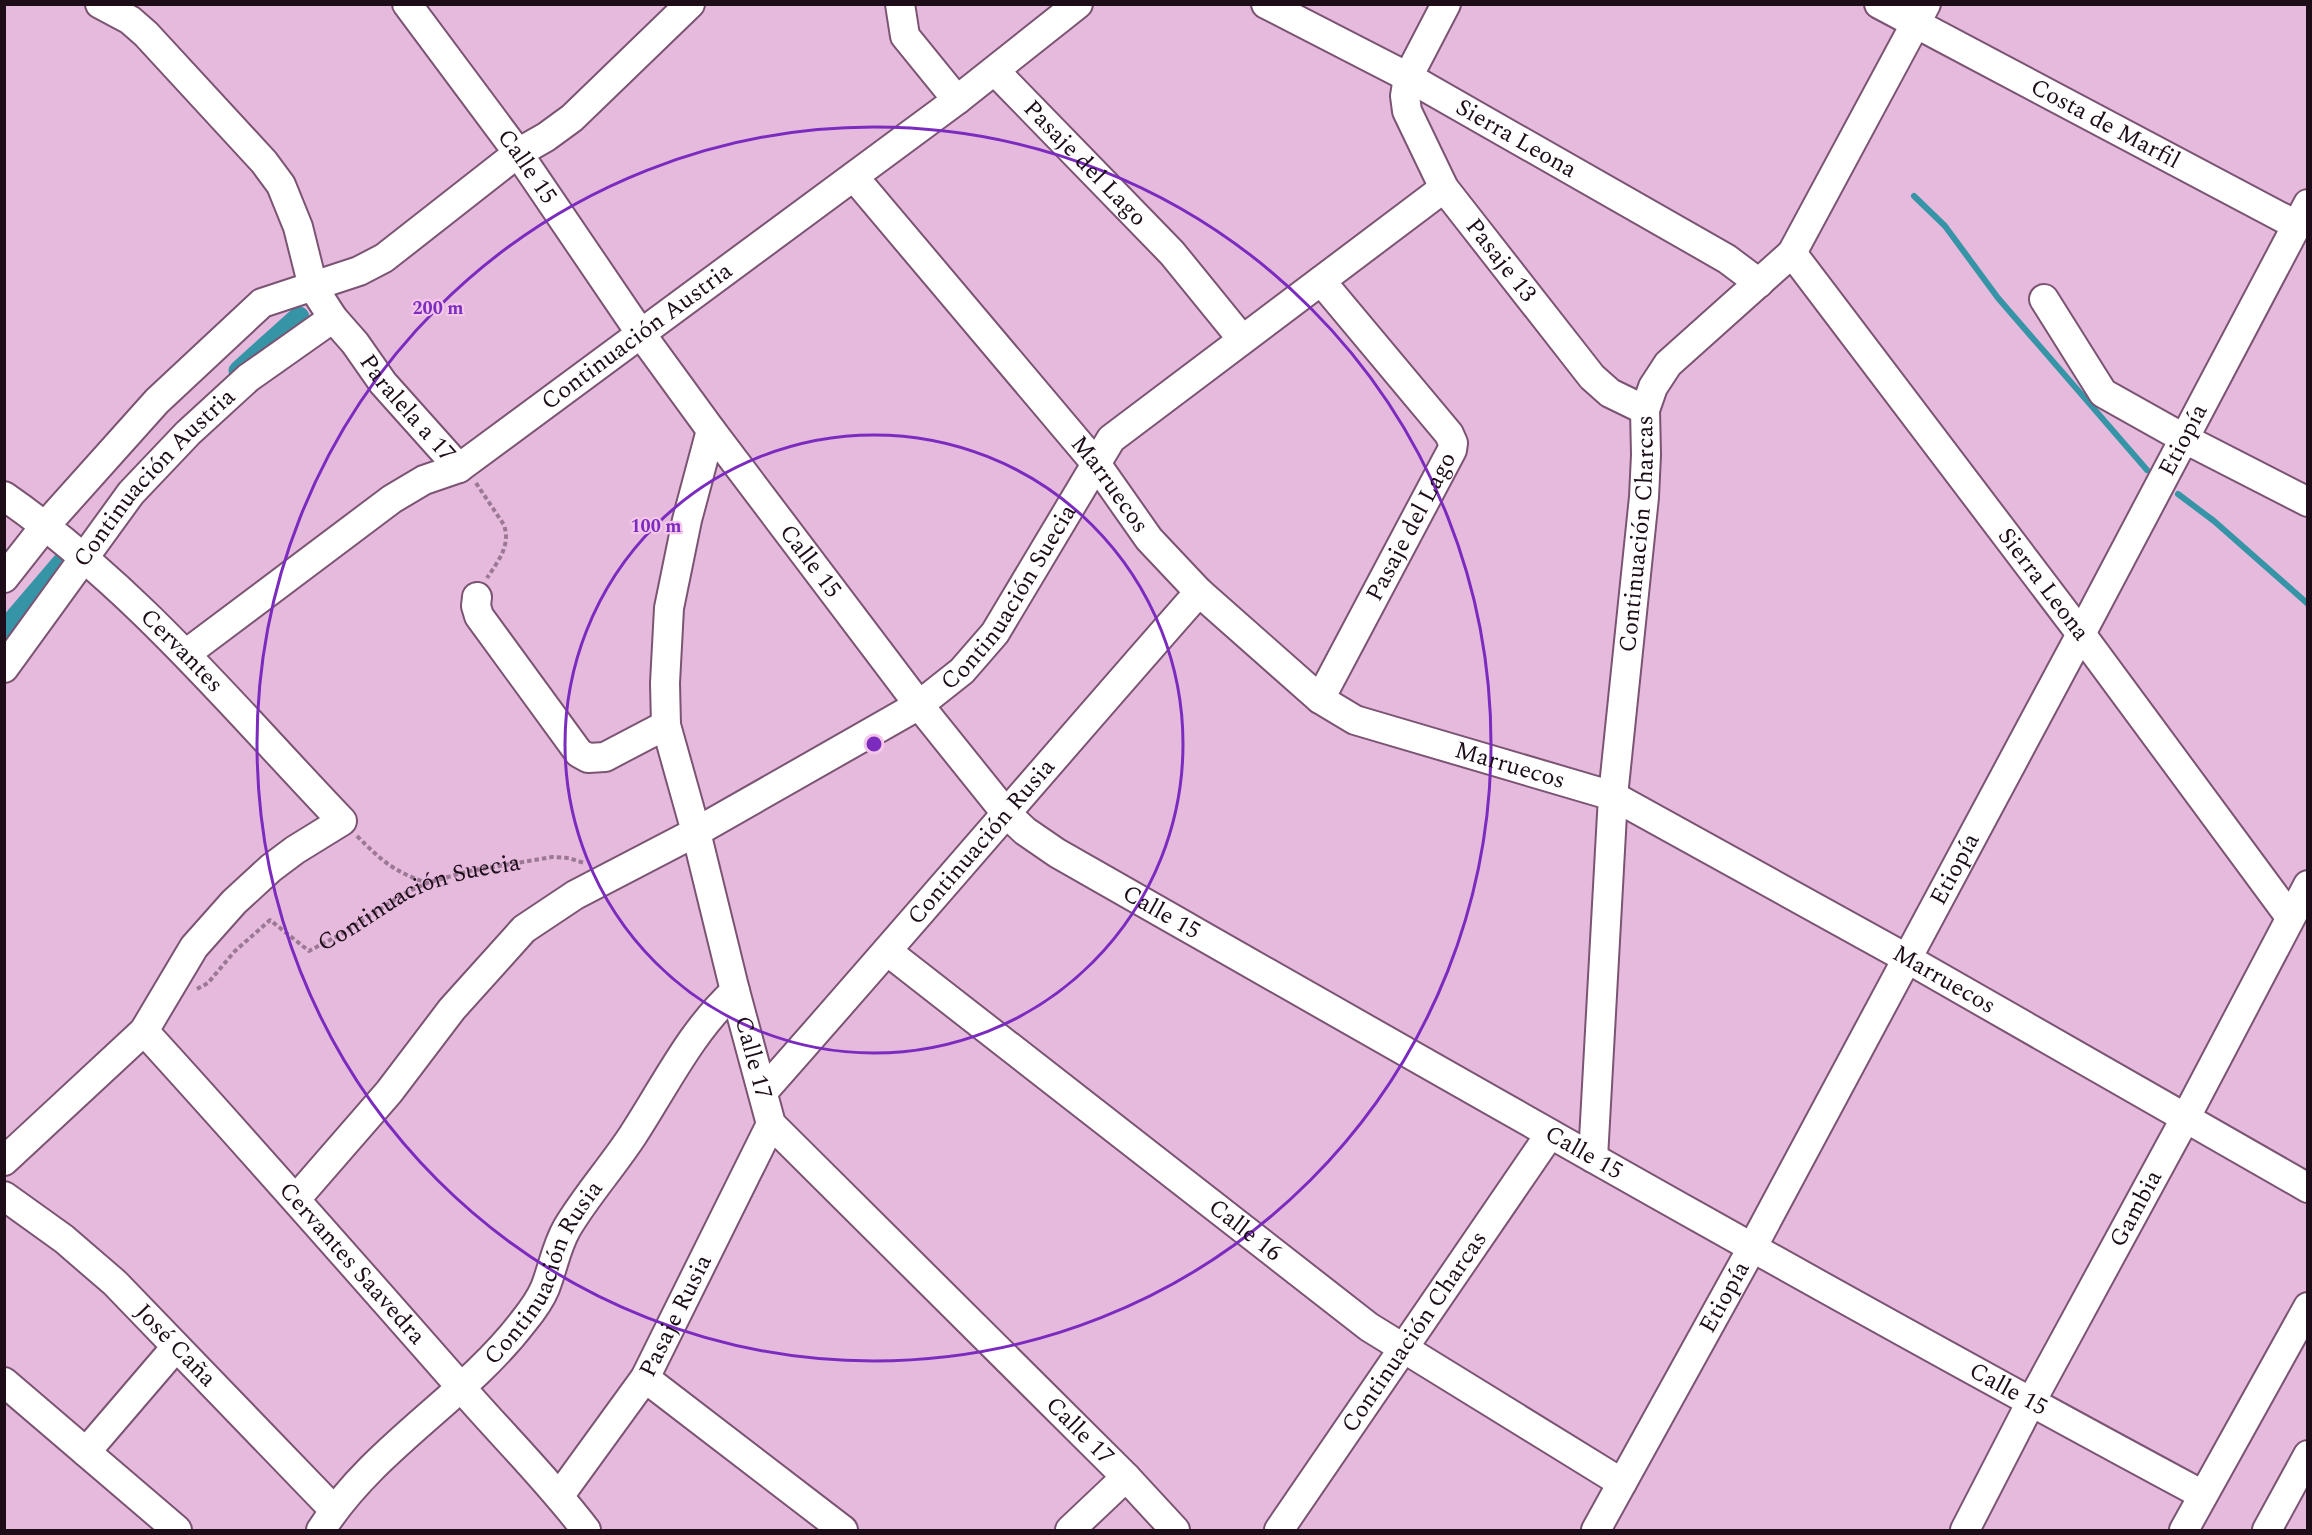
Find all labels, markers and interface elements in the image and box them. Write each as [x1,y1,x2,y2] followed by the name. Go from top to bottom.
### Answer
[2024,69,2187,178] street label: Costa de Marfil
[1449,90,1583,188] street label: Sierra Leona
[1015,92,1155,235] street label: Pasaje del Lago
[488,121,566,212] street label: Calle 15
[1456,211,1545,310] street label: Pasaje 13
[534,253,741,419] street label: Continuación Austria
[412,295,464,322] text: 200 m
[350,347,464,471] street label: Paralela a 17
[65,380,244,575] street label: Continuación Austria
[2149,397,2217,483] street label: Etiopía
[1610,415,1664,654] street label: Continuación Charcas
[1062,428,1158,541] street label: Marruecos
[1357,446,1466,608] street label: Pasaje del Lago
[933,497,1086,699] street label: Continuación Suecia
[630,513,682,540] text: 100 m
[770,517,850,606] street label: Calle 15
[1988,520,2098,649] street label: Sierra Leona
[132,600,232,701] street label: Cervantes
[1450,732,1570,799] street label: Marruecos
[864,734,884,754] centre of rings
[899,750,1064,933] street label: Continuación Rusia
[1921,826,1989,912] street label: Etiopía
[311,845,523,961] street label: Continuación Suecia
[1116,876,1207,949] street label: Calle 15
[1886,936,2002,1024] street label: Marruecos
[725,1012,782,1103] street label: Calle 17
[1538,1116,1630,1189] street label: Calle 15
[2100,1163,2172,1254] street label: Gambia
[476,1173,612,1374] street label: Continuación Rusia
[270,1174,434,1353] street label: Cervantes Saavedra
[1200,1190,1289,1271] street label: Calle 16
[1333,1224,1497,1440] street label: Continuación Charcas
[630,1248,722,1383] street label: Pasaje Rusia
[1690,1254,1759,1340] street label: Etiopía
[126,1295,225,1396] street label: José Caña
[1962,1353,2054,1426] street label: Calle 15
[1037,1388,1122,1474] street label: Calle 17

